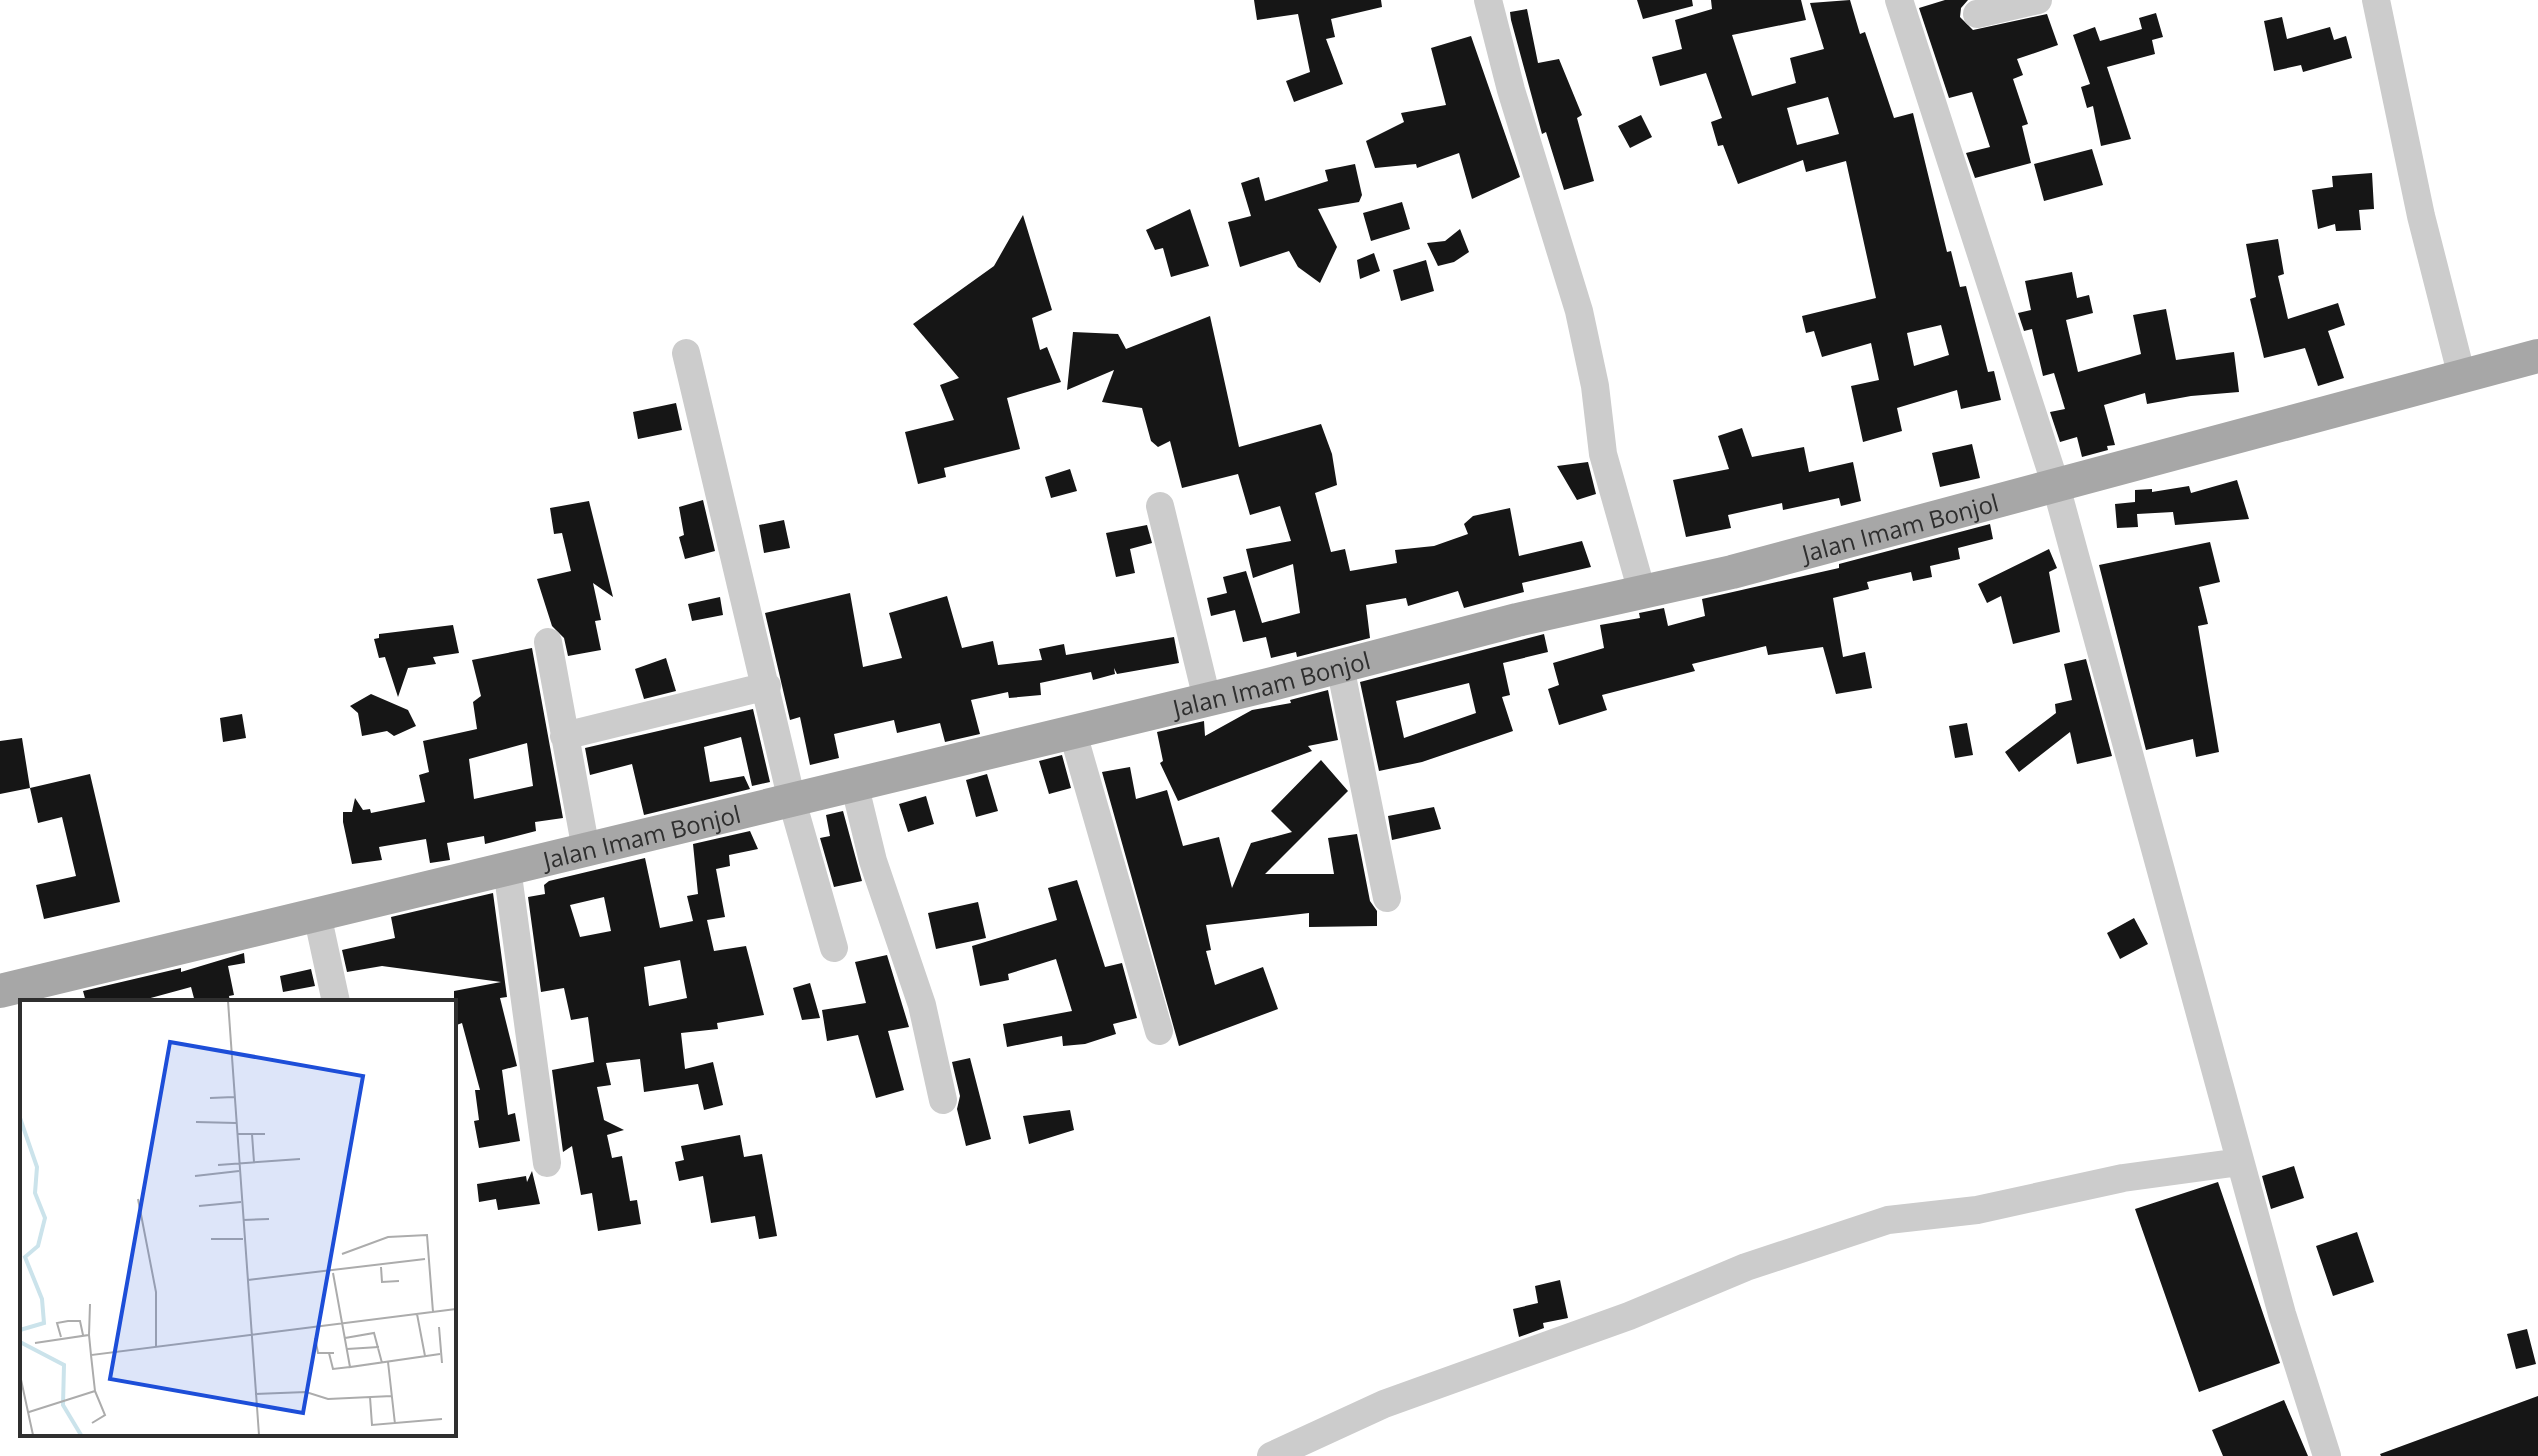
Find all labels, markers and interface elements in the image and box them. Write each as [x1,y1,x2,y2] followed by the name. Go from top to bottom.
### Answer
[1796,485,2002,570] street label: Jalan Imam Bonjol
[1167,643,1373,724] street label: Jalan Imam Bonjol
[538,796,744,876] street label: Jalan Imam Bonjol
[20,1000,456,1436] inset map

